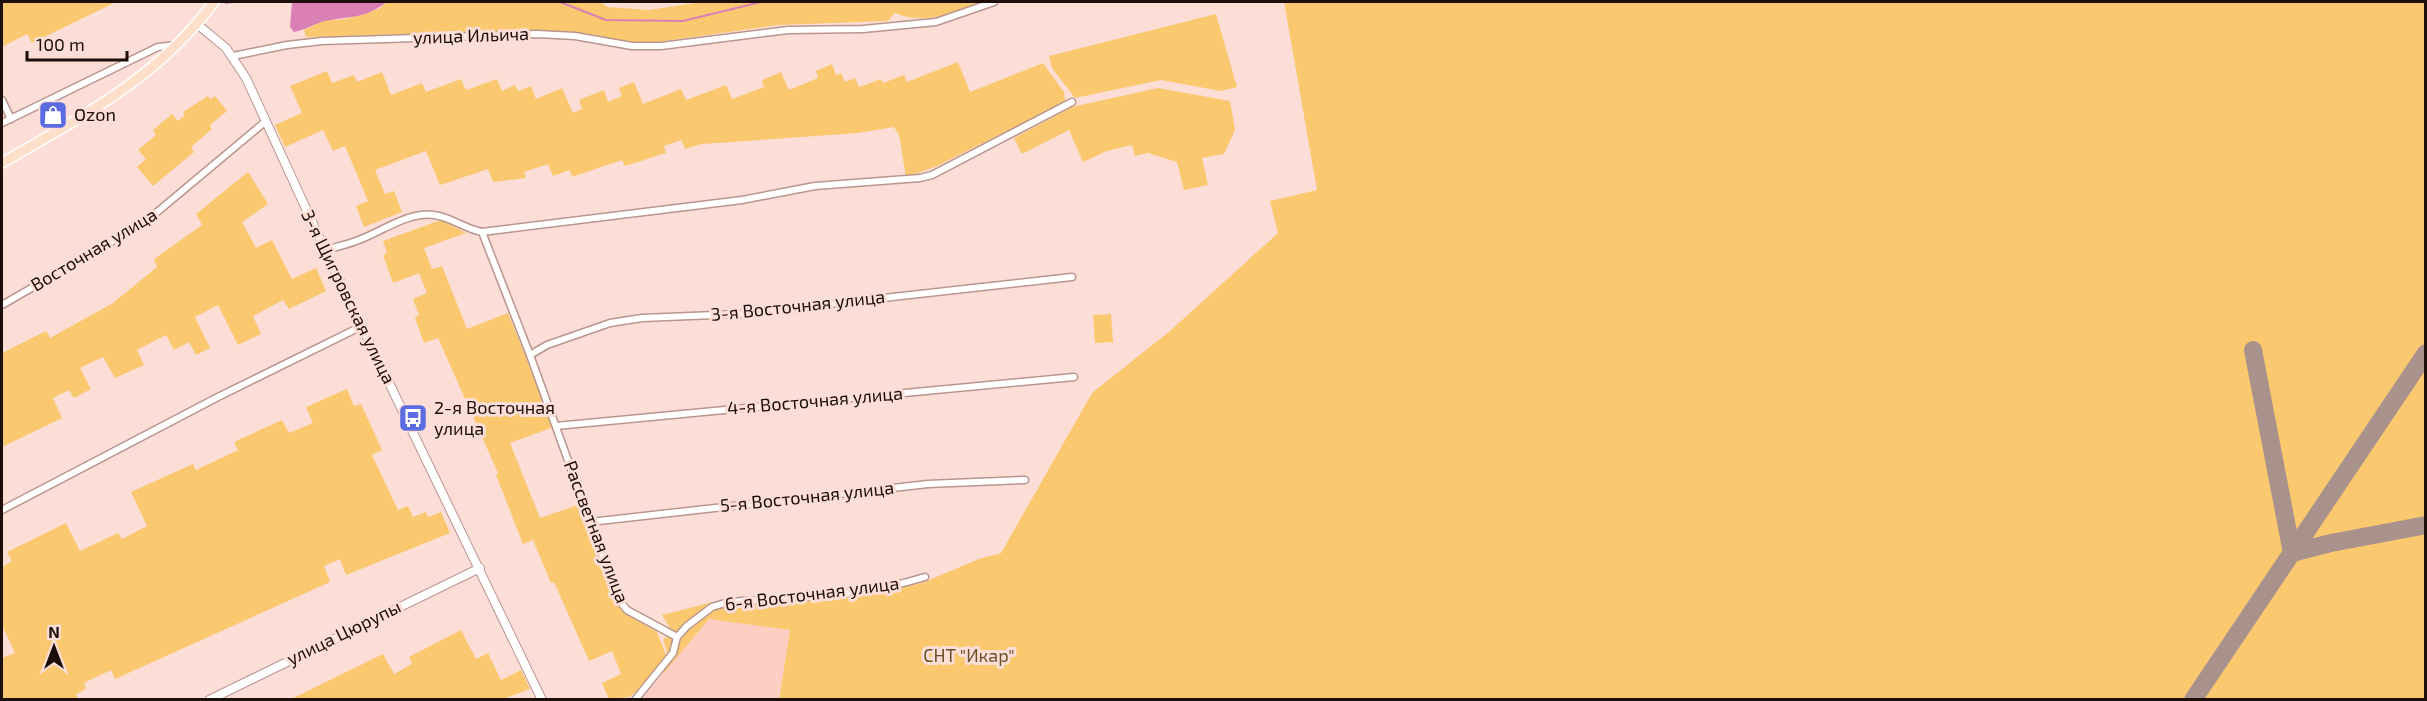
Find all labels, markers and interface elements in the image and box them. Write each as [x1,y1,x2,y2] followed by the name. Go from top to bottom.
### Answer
[413,22,529,48] street label: улица Ильича
[27,24,128,62] scale bar
[36,33,85,55] text: 100 m
[37,99,69,131] shop icon: Ozon
[74,103,116,125] place label: Ozon
[26,203,161,295] street label: Восточная улица
[297,206,401,387] street label: 3-я Щигровская улица
[710,285,886,325] street label: 3-я Восточная улица
[726,381,904,419] street label: 4-я Восточная улица
[434,396,555,439] place label: 2-я Восточная улица
[397,402,429,434] bus stop icon: 2-я Восточная улица
[560,457,634,606] street label: Рассветная улица
[719,476,895,516] street label: 5-я Восточная улица
[723,571,900,615] street label: 6-я Восточная улица
[283,595,404,669] street label: улица Цюрупы
[24,617,84,677] north arrow
[48,622,60,641] text: N
[923,644,1015,666] park label: СНТ "Икар"

